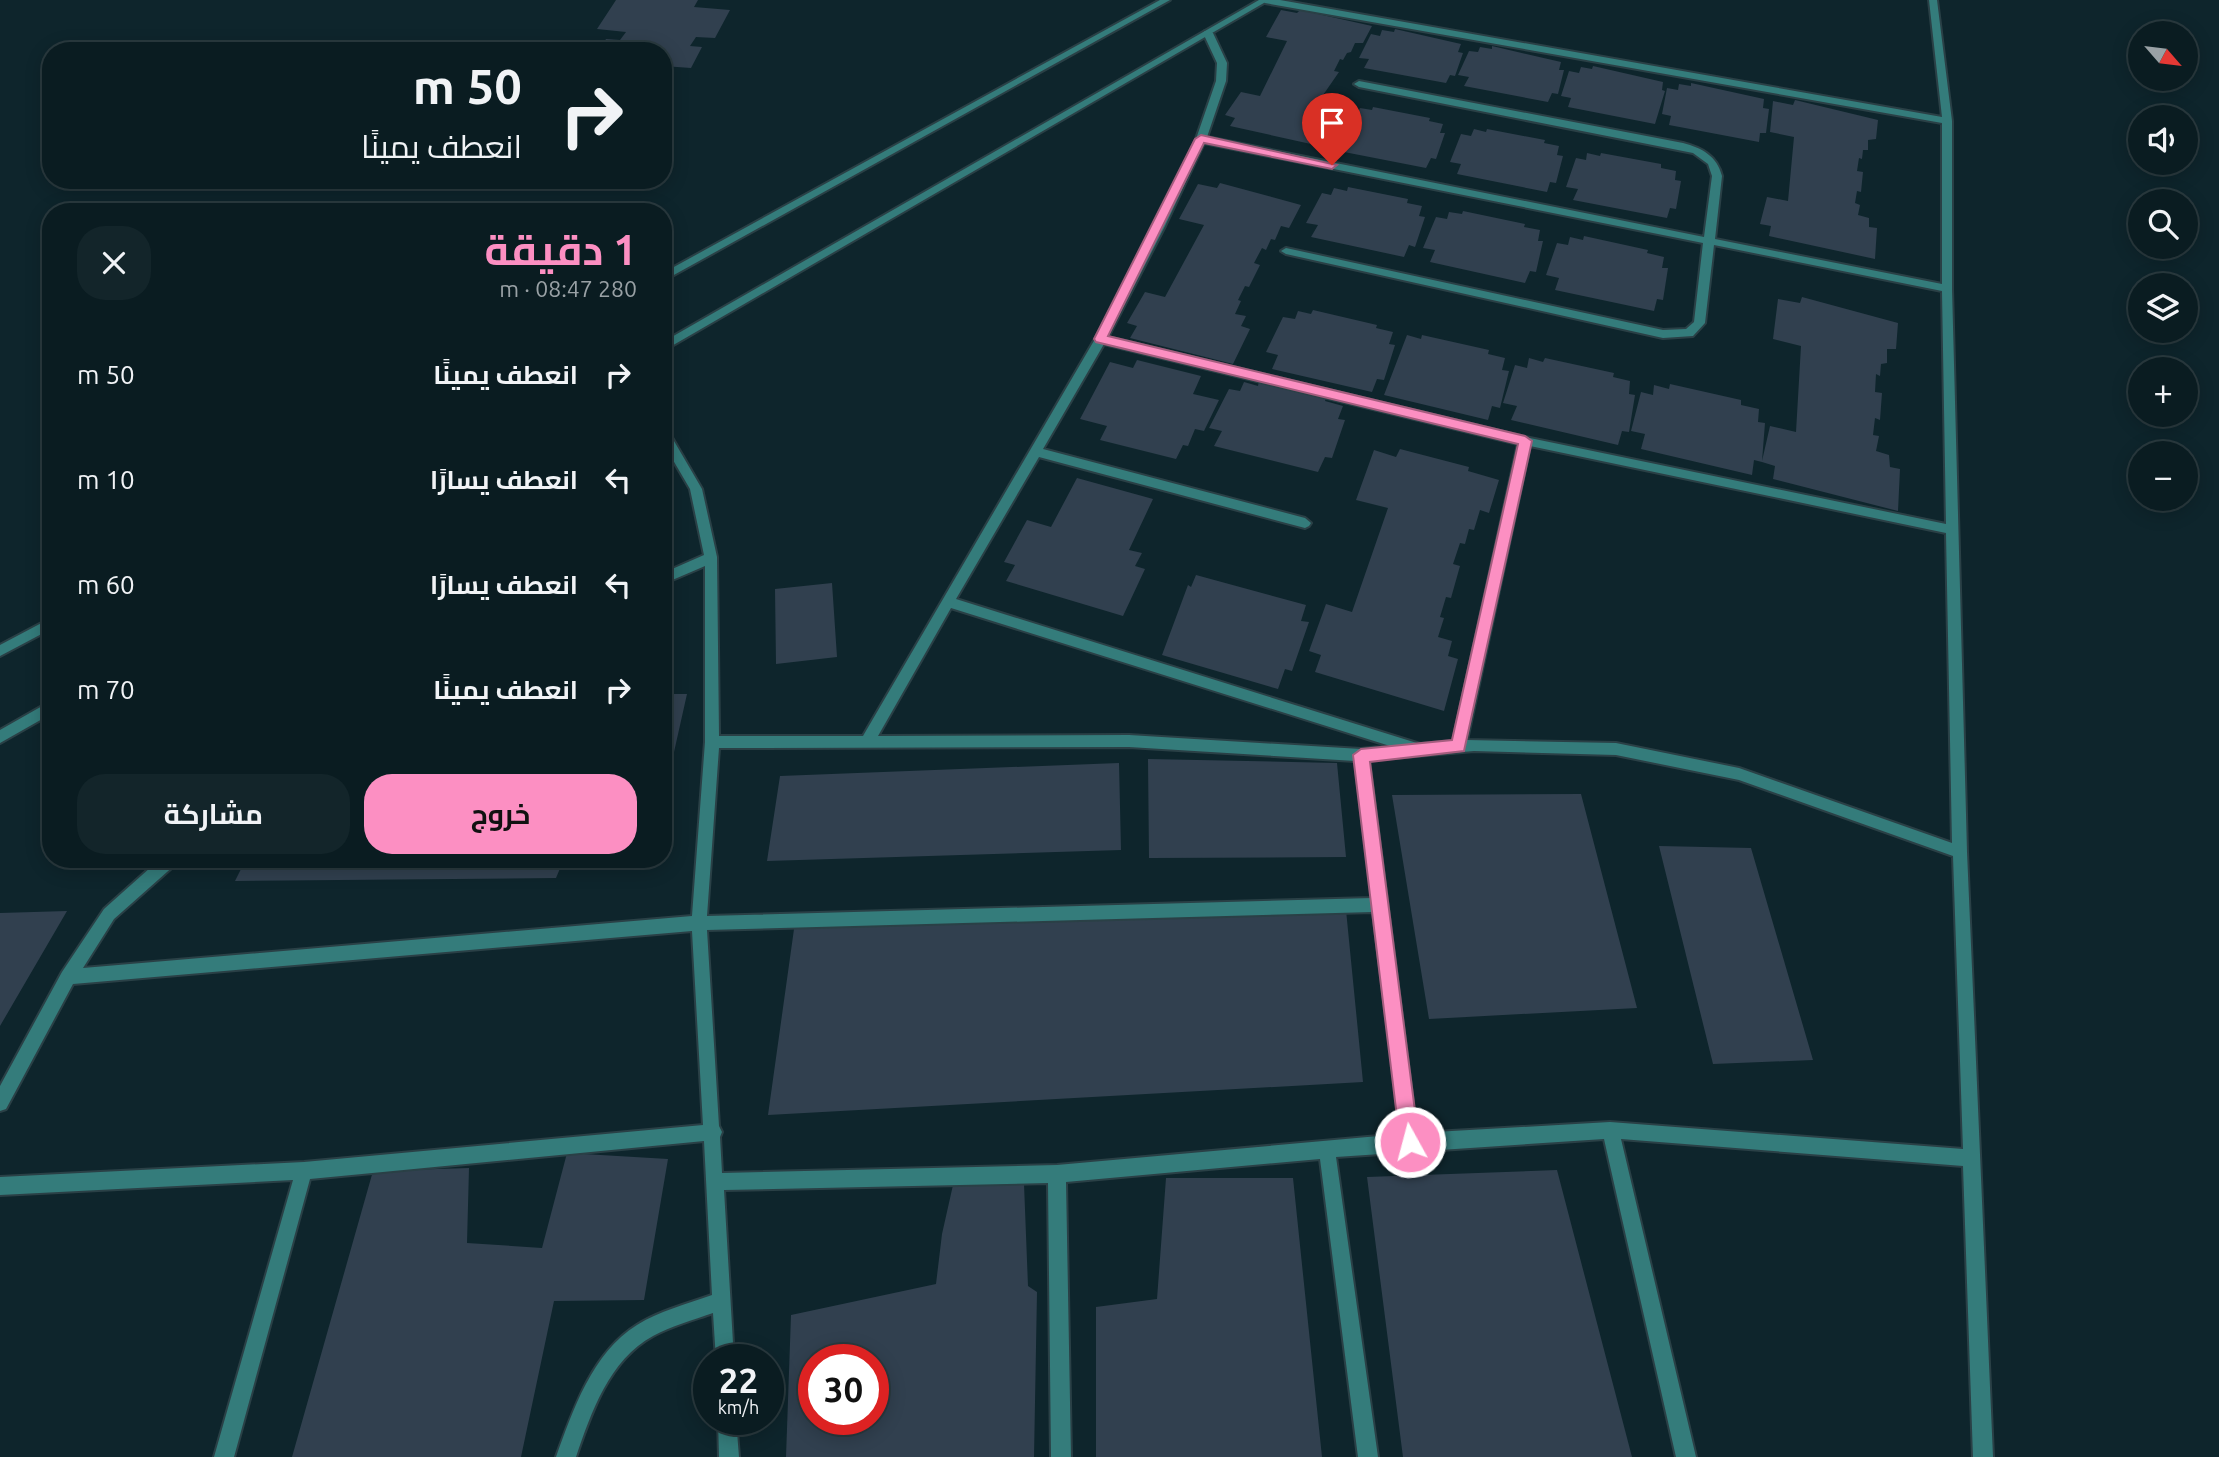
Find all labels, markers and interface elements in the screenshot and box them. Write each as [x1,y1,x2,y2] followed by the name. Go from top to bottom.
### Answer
[2128,21,2198,91] north arrow
[2128,21,2198,511] map controls
[413,58,522,113] text: 50 m
[546,70,637,161] icon: right
[1302,93,1362,165] pin
[1313,104,1351,142] icon: arrive
[2128,105,2198,175] button: sound
[361,128,522,164] text: انعطف يمينًا
[2128,189,2198,259] button: search
[77,226,151,300] button: close
[485,226,637,273] text: 1 دقيقة
[2128,273,2198,343] button: layers
[499,276,637,301] text: 280 m · 08:47
[599,356,637,394] icon: right
[2128,357,2198,427] button: +
[77,360,135,389] text: 50 m
[433,360,578,389] text: انعطف يمينًا
[2128,441,2198,511] button: −
[599,461,637,499] icon: left
[77,465,135,494] text: 10 m
[430,465,578,494] text: انعطف يسارًا
[599,566,637,604] icon: left
[77,570,135,599] text: 60 m
[430,570,578,599] text: انعطف يسارًا
[599,671,637,709] icon: right
[77,675,135,704] text: 70 m
[433,675,578,704] text: انعطف يمينًا
[77,774,350,854] button: مشاركة
[364,774,637,854] button: خروج
[1373,1105,1447,1179] position arrow
[798,1344,889,1435] speed limit sign: 30
[719,1360,758,1400] text: 22
[718,1397,759,1417] text: km/h

